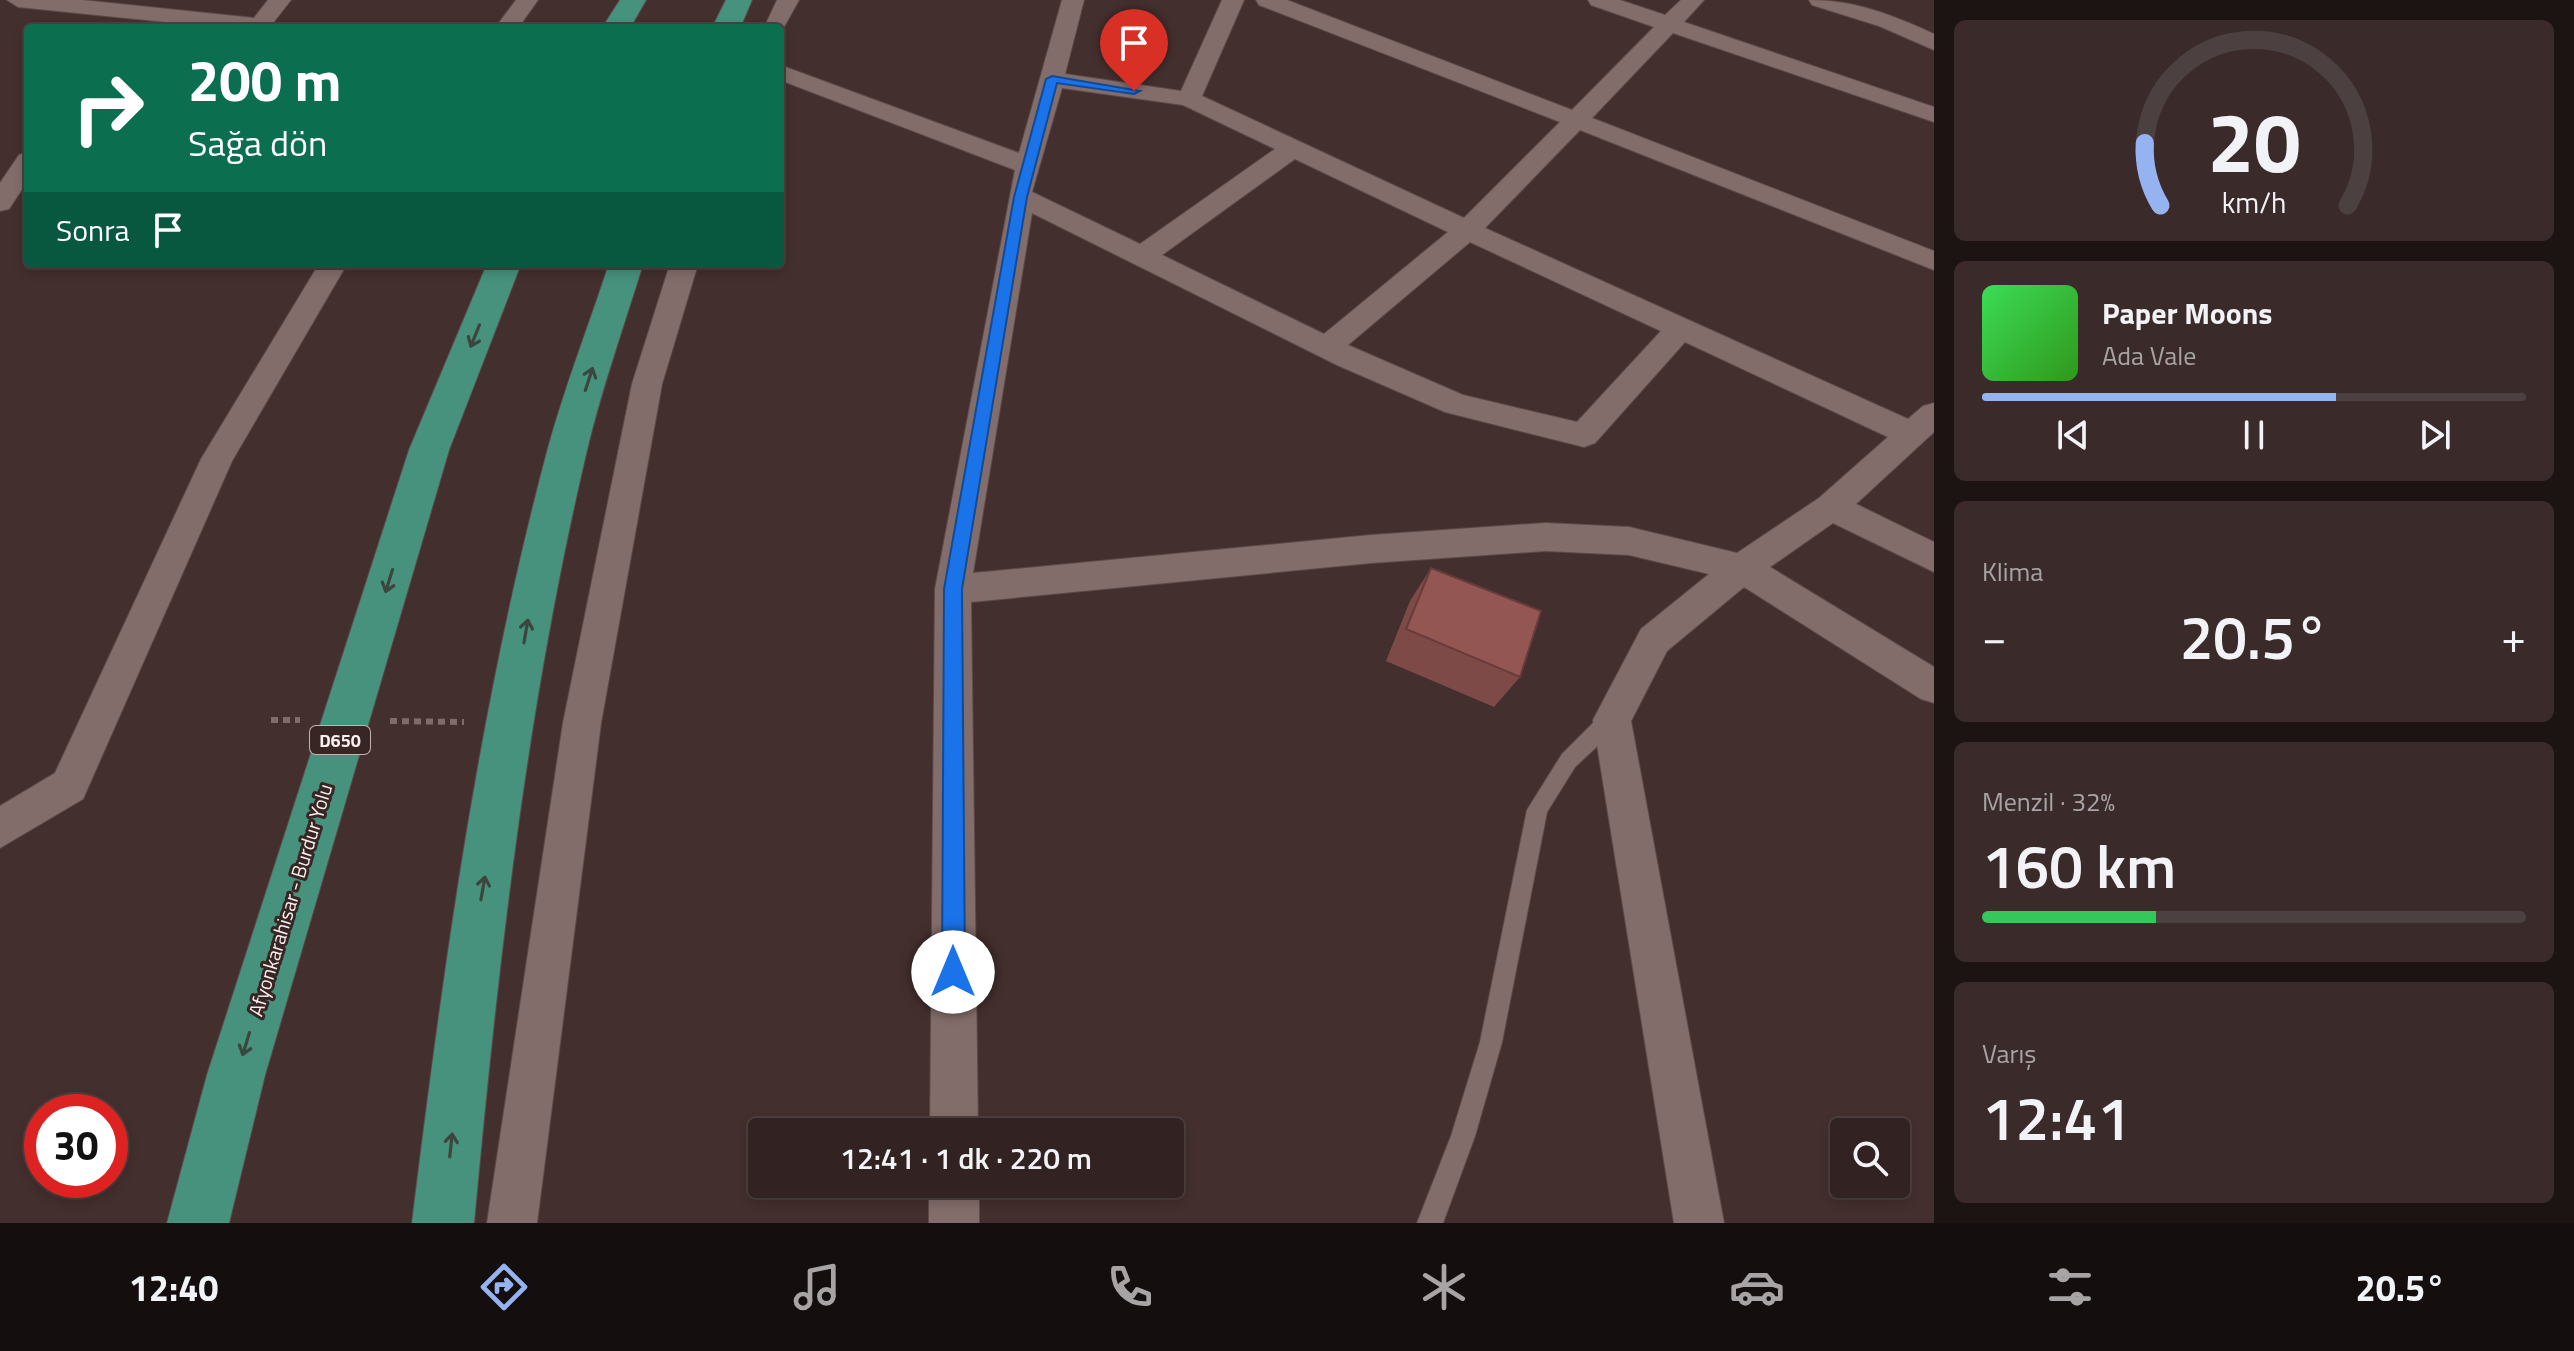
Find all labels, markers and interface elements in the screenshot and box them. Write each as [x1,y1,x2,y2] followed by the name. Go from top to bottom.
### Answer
[1100,9,1168,91] pin
[1112,21,1156,65] icon: arrive
[188,38,341,123] text: 200 m
[56,56,160,160] icon: right
[2207,78,2301,204] text: 20
[188,115,327,170] text: Sağa dön
[2222,181,2286,224] text: km/h
[56,207,130,253] text: Sonra
[146,208,190,252] icon: arrive
[2102,290,2272,336] text: Paper Moons
[466,323,481,348] one-way arrow
[2102,336,2196,375] text: Ada Vale
[583,367,598,392] one-way arrow
[2051,413,2095,457] icon: previous
[2232,413,2276,457] icon: pause
[2413,413,2457,457] icon: next
[1982,552,2043,591] text: Klima
[380,569,395,594] one-way arrow
[2180,591,2328,682] text: 20.5°
[1982,603,2007,670] text: −
[2501,603,2526,670] text: +
[520,619,535,644] one-way arrow
[310,726,370,754] road number: D650
[240,780,340,1020] street label: Afyonkarahisar - Burdur Yolu
[1982,782,2115,821] text: Menzil · 32%
[1982,820,2176,911] text: 160 km
[476,875,491,901] one-way arrow
[911,930,995,1014] position arrow
[238,1031,252,1056] one-way arrow
[1982,1034,2036,1073] text: Varış
[1982,1072,2131,1163] text: 12:41
[24,1094,128,1198] speed limit sign: 30
[1830,1118,1910,1198] map controls
[1830,1118,1910,1198] button: search
[443,1132,458,1159] one-way arrow
[840,1135,1092,1181] text: 12:41 · 1 dk · 220 m
[476,1259,532,1315] icon: directions
[789,1259,845,1315] icon: music
[1102,1259,1158,1315] icon: phone
[1416,1259,1472,1315] icon: climate
[1729,1259,1785,1315] icon: car
[2042,1259,2098,1315] icon: filters
[129,1260,219,1315] text: 12:40
[2355,1260,2445,1315] text: 20.5°

